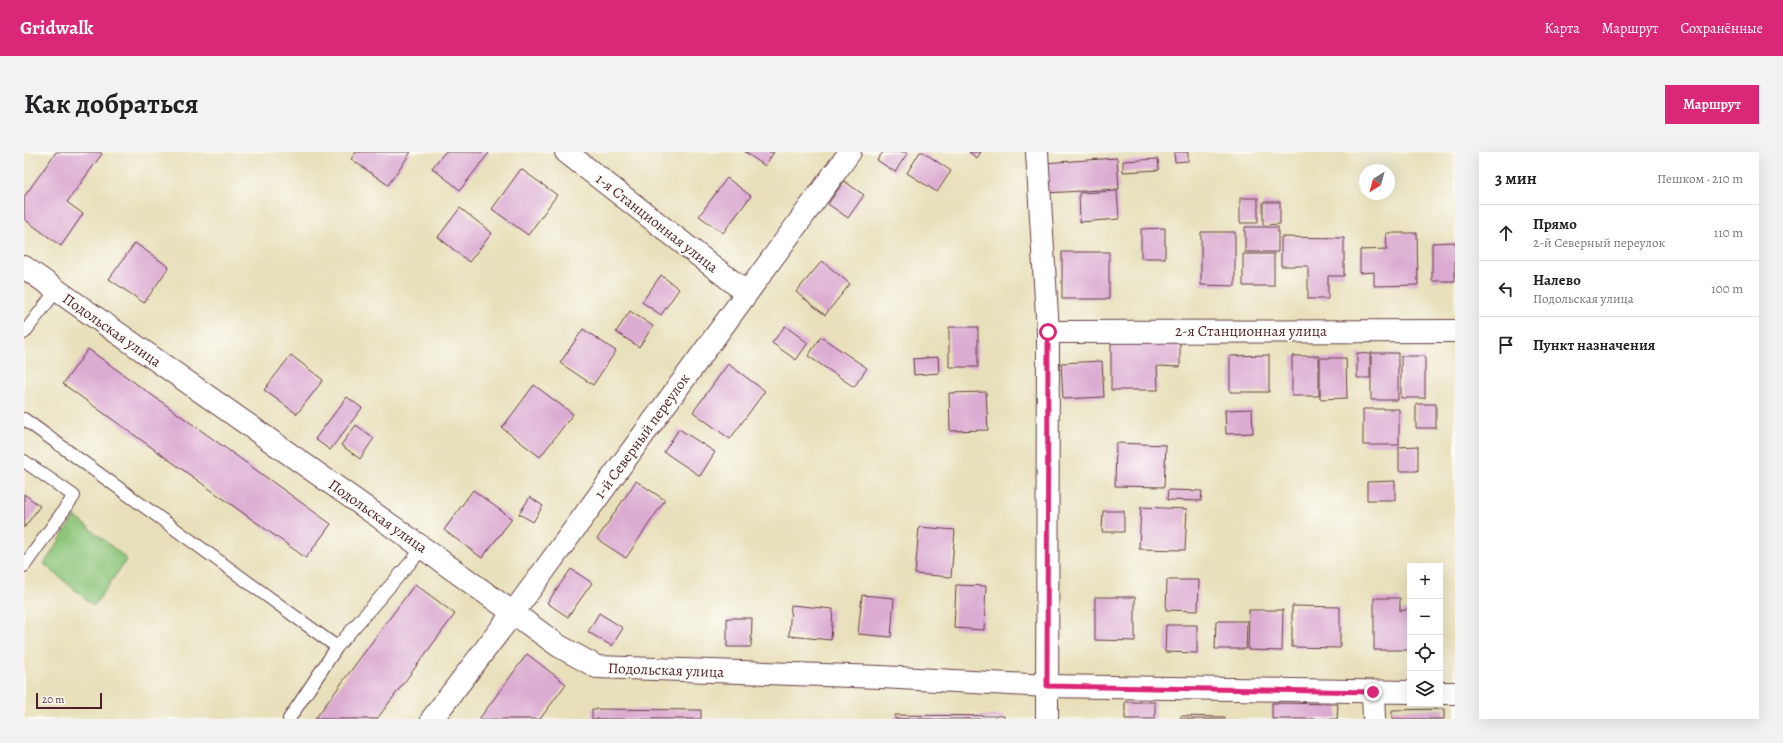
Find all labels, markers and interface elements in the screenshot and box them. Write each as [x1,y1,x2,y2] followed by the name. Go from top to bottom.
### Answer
[20,15,93,41] text: Gridwalk
[1545,19,1580,38] text: Карта
[1602,19,1658,38] text: Маршрут
[1680,19,1763,38] text: Сохранённые
[24,85,199,123] text: Как добраться
[1665,85,1759,124] button: Маршрут
[1359,164,1395,200] north arrow
[1495,167,1537,190] text: 3 мин
[592,169,722,277] street label: 1-я Станционная улица
[1657,170,1743,187] text: Пешком · 210 m
[1533,214,1577,234] text: Прямо
[1495,222,1517,244] icon: ahead
[1714,224,1743,241] text: 110 m
[1533,234,1665,251] text: 2-й Северный переулок
[1533,270,1581,290] text: Налево
[1495,278,1517,300] icon: left
[1711,280,1743,297] text: 100 m
[59,288,165,372] street label: Подольская улица
[1533,290,1634,307] text: Подольская улица
[1175,321,1327,341] street label: 2-я Станционная улица
[1039,323,1057,341] route start
[1495,334,1517,356] icon: arrive
[1533,335,1655,355] text: Пункт назначения
[590,369,694,503] street label: 1-й Северный переулок
[325,474,431,558] street label: Подольская улица
[1407,563,1443,707] map controls
[1407,563,1443,599] button: +
[1407,599,1443,635] button: −
[1407,635,1443,671] button: locate
[608,658,725,682] street label: Подольская улица
[1407,671,1443,707] button: layers
[1364,683,1382,701] route end
[36,691,102,710] scale bar
[42,692,64,707] text: 20 m

